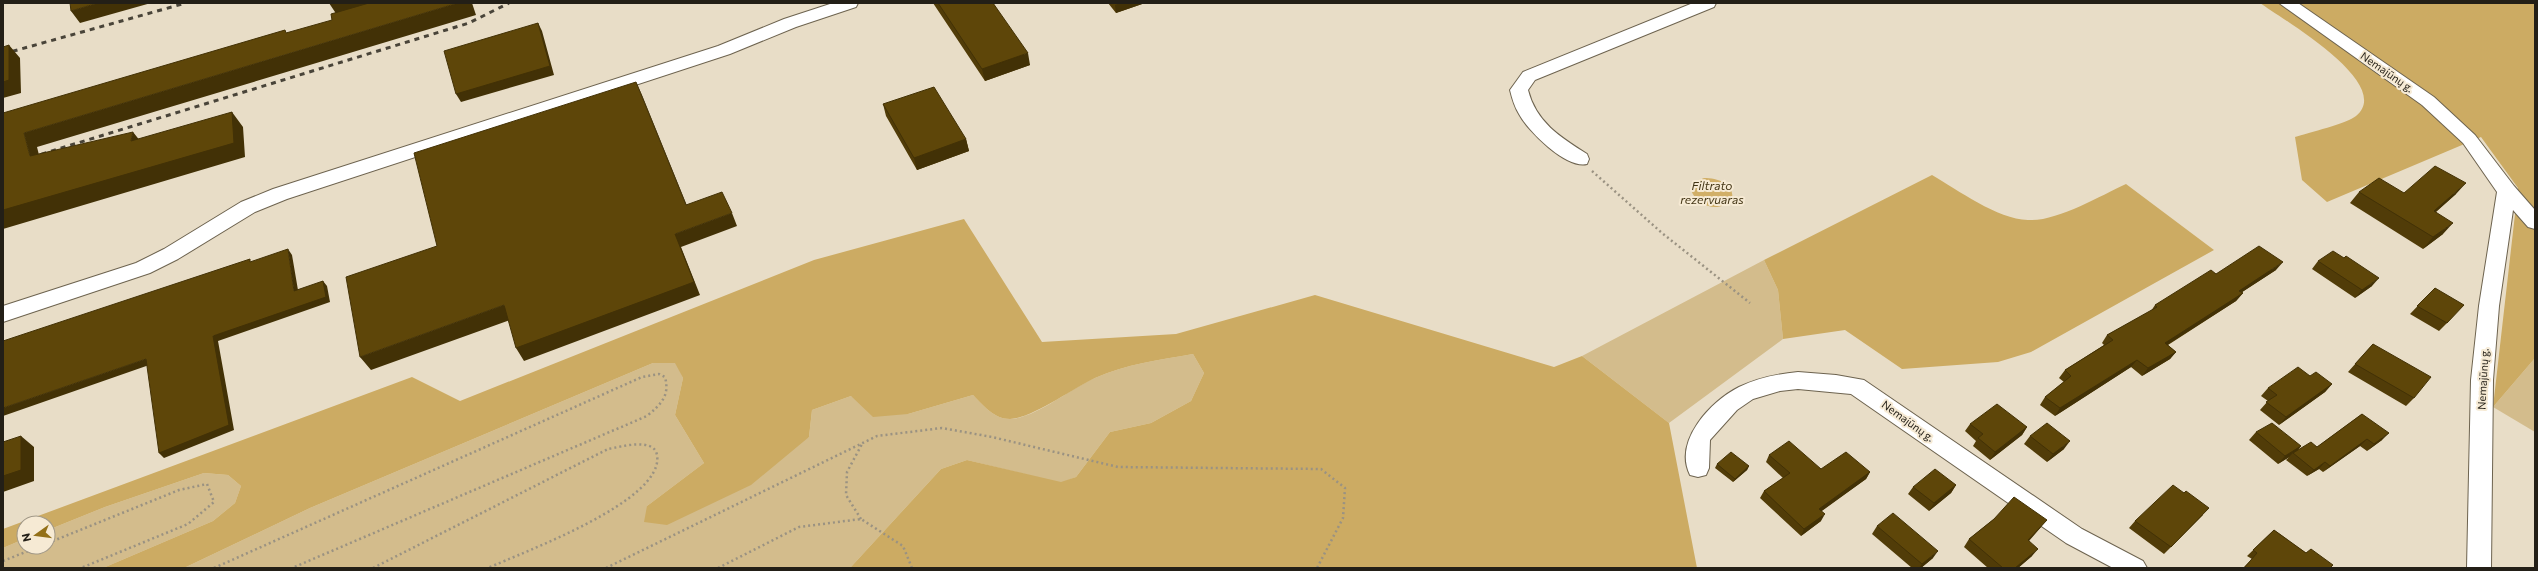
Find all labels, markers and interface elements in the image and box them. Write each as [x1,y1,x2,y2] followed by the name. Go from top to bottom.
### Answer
[2358,49,2417,95] street label: Nemajūnų g.
[1680,178,1744,206] water label: Filtrato rezervuaras
[2474,348,2491,410] street label: Nemajūnų g.
[1880,397,1937,444] street label: Nemajūnų g.
[16,515,56,555] north arrow
[19,532,33,543] text: N

